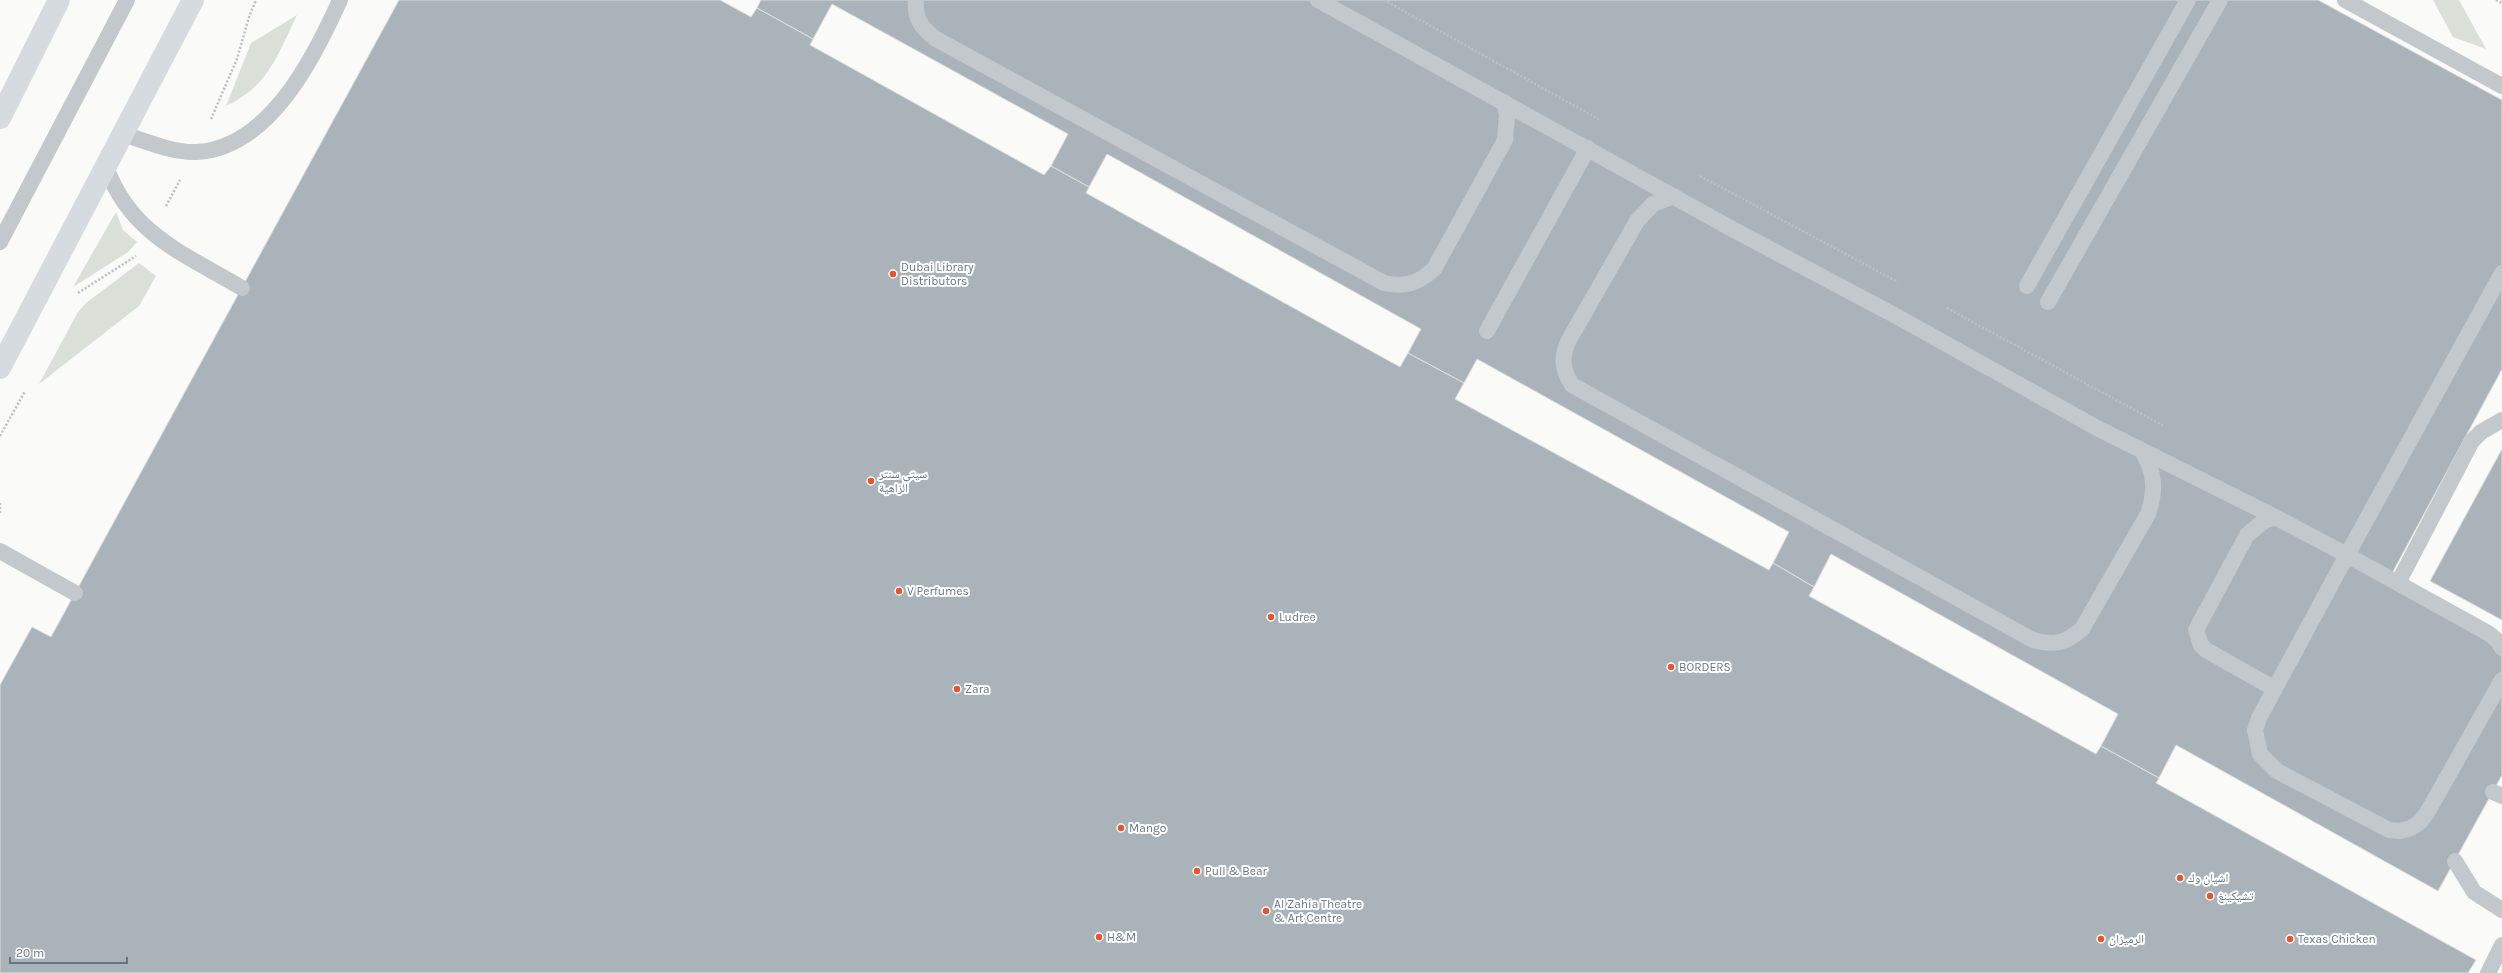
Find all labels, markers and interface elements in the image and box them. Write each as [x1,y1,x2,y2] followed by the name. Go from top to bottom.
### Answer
[901,260,974,288] place label: Dubai Library Distributors
[888,269,898,279] marker: Dubai Library Distributors
[878,467,927,495] place label: سيتي سنتر الزاهية
[866,476,876,486] marker: سيتي سنتر الزاهية
[907,584,969,598] place label: V Perfumes
[894,586,904,596] marker: V Perfumes
[1279,610,1316,624] place label: Ludree
[1266,612,1276,622] marker: Ludree
[1679,660,1731,674] place label: BORDERS
[1666,662,1676,672] marker: BORDERS
[965,682,990,696] place label: Zara
[952,684,962,694] marker: Zara
[1129,821,1166,835] place label: Mango
[1116,823,1126,833] marker: Mango
[1205,864,1268,878] place label: Pull & Bear
[1192,866,1202,876] marker: Pull & Bear
[2188,871,2228,885] place label: اشيان وك
[2175,873,2185,883] marker: اشيان وك
[2218,889,2254,903] place label: تشيكينغ
[2205,891,2215,901] marker: تشيكينغ
[1274,897,1362,925] place label: Al Zahia Theatre & Art Centre
[1261,906,1271,916] marker: Al Zahia Theatre & Art Centre
[1107,930,1136,944] place label: H&M
[1094,932,1104,942] marker: H&M
[2109,932,2144,946] place label: الرميزان
[2298,932,2376,946] place label: Texas Chicken
[2096,934,2106,944] marker: الرميزان
[2285,934,2295,944] marker: Texas Chicken
[10,939,127,965] scale bar
[16,946,44,960] text: 20 m

